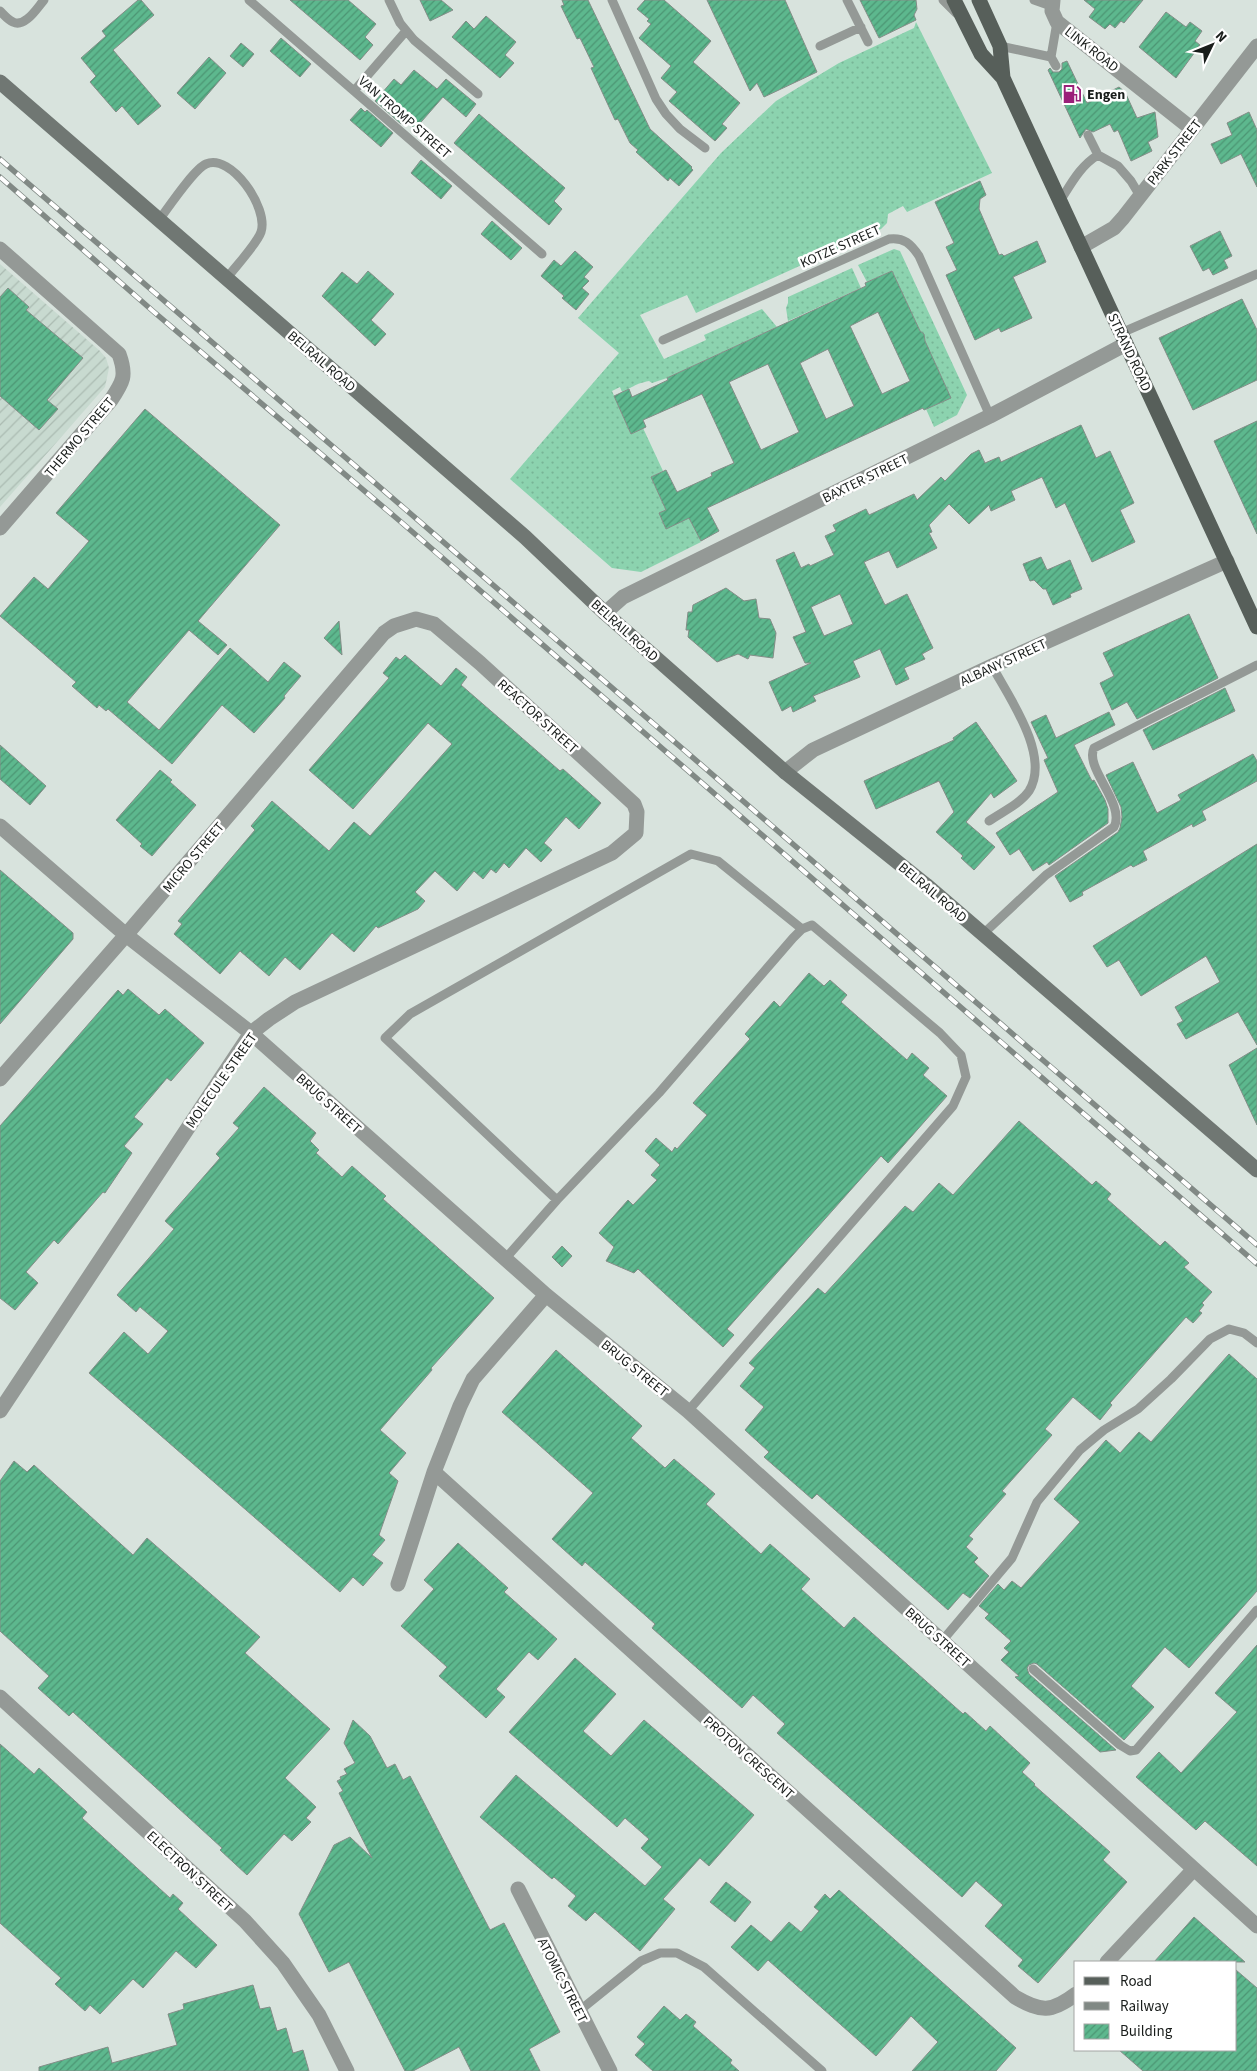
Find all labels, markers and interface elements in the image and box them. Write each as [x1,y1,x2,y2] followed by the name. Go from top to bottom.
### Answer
[1187,20,1237,70] north arrow
[1060,22,1123,77] street label: LINK ROAD
[1210,27,1231,47] text: N
[354,72,455,164] street label: VAN TROMP STREET
[1061,83,1083,105] fuel station icon: Engen
[1087,85,1125,105] place label: Engen
[1143,115,1207,190] street label: PARK STREET
[797,220,884,274] street label: KOTZE STREET
[1102,310,1156,395] street label: STRAND ROAD
[283,326,360,397] street label: BELRAIL ROAD
[40,393,120,482] street label: THERMO STREET
[819,449,912,508] street label: BAXTER STREET
[586,595,662,666] street label: BELRAIL ROAD
[957,634,1051,692] street label: ALBANY STREET
[492,675,583,759] street label: REACTOR STREET
[158,818,230,897] street label: MICRO STREET
[894,858,971,928] street label: BELRAIL ROAD
[181,1028,263,1132] street label: MOLECULE STREET
[291,1069,366,1139] street label: BRUG STREET
[596,1335,673,1403] street label: BRUG STREET
[900,1603,975,1673] street label: BRUG STREET
[699,1712,798,1804] street label: PROTON CRESCENT
[142,1827,237,1917] street label: ELECTRON STREET
[532,1935,592,2027] street label: ATOMIC STREET
[1074,1961,1237,2051] legend
[1120,1971,1152,1992] text: Road
[1120,1996,1169,2017] text: Railway
[1120,2021,1173,2042] text: Building

